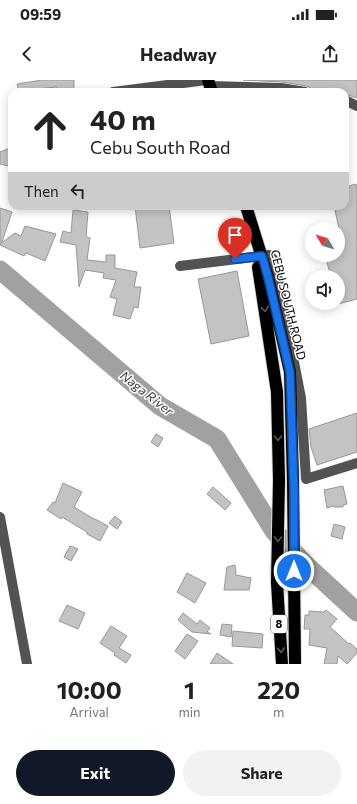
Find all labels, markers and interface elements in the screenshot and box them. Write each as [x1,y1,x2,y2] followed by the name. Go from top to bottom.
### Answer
[20,5,61,23] text: 09:59
[16,43,38,65] icon: back
[140,43,217,65] text: Headway
[319,43,341,65] icon: share
[90,102,156,136] text: 40 m
[24,104,76,156] icon: ahead
[90,136,231,158] text: Cebu South Road
[67,180,89,202] icon: left
[24,182,59,200] text: Then
[218,218,252,259] pin
[305,222,345,262] north arrow
[305,222,345,310] map controls
[224,224,246,246] icon: arrive
[268,248,309,362] street label: CEBU SOUTH ROAD
[305,270,345,310] button: sound
[260,305,269,312] one-way arrow
[117,367,178,419] water label: Naga River
[274,435,282,441] one-way arrow
[274,536,282,542] one-way arrow
[273,550,315,592] position arrow
[271,615,287,633] road number: 8
[277,647,285,653] one-way arrow
[57,675,122,704] text: 10:00
[184,675,195,704] text: 1
[257,675,300,704] text: 220
[70,704,109,720] text: Arrival
[178,704,201,720] text: min
[273,704,284,720] text: m
[16,750,175,796] button: Exit
[183,750,341,796] button: Share

